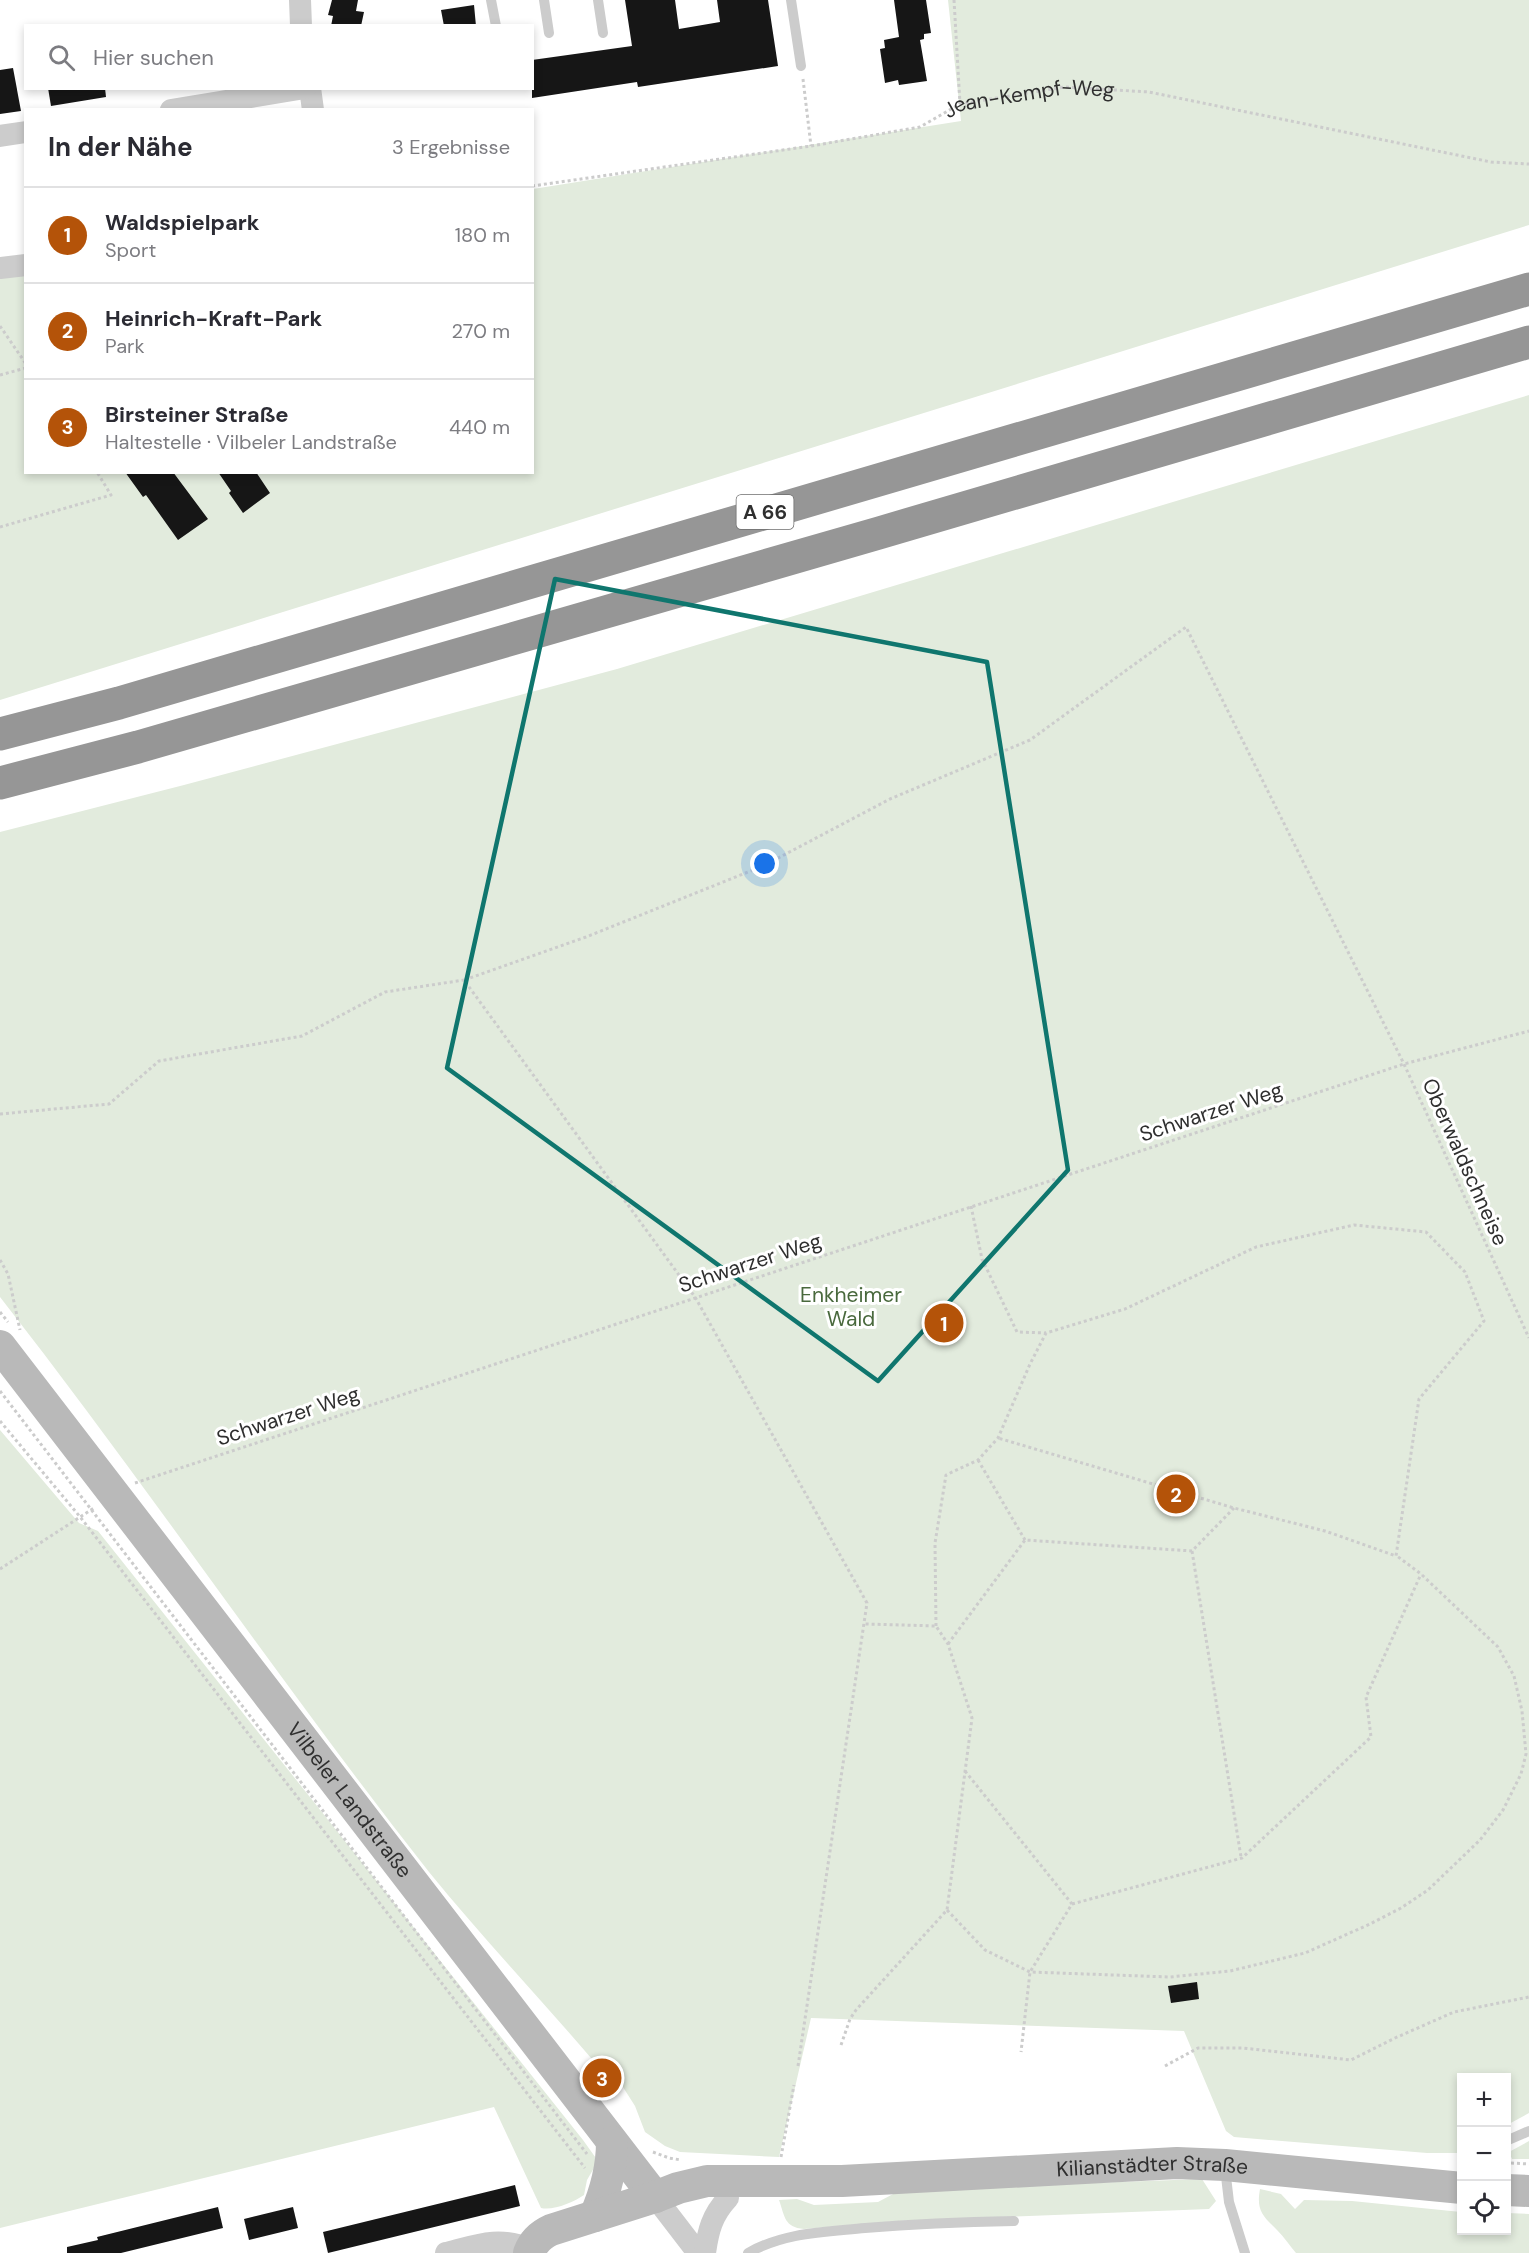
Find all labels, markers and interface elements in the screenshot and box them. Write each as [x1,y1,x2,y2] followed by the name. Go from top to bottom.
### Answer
[24,24,534,90] search box
[45,41,78,74] icon: search
[93,43,214,72] text: Hier suchen
[938,73,1116,125] street label: Jean-Kempf-Weg
[48,130,193,164] text: In der Nähe
[392,134,510,160] text: 3 Ergebnisse
[105,208,260,237] text: Waldspielpark
[64,222,71,248] text: 1
[455,222,510,248] text: 180 m
[105,237,156,263] text: Sport
[105,304,322,333] text: Heinrich-Kraft-Park
[62,318,73,344] text: 2
[452,318,510,344] text: 270 m
[105,333,145,359] text: Park
[105,400,288,429] text: Birsteiner Straße
[61,414,74,440] text: 3
[449,414,510,440] text: 440 m
[105,429,397,455] text: Haltestelle · Vilbeler Landstraße
[736,495,794,529] road number: A 66
[750,849,779,878] your location
[1416,1074,1514,1250] street label: Oberwaldschneise
[1136,1076,1286,1148] street label: Schwarzer Weg
[675,1227,825,1299] street label: Schwarzer Weg
[800,1281,902,1333] park label: Enkheimer Wald
[924,1300,964,1346] pin: 1
[213,1380,363,1452] street label: Schwarzer Weg
[1156,1472,1196,1516] pin: 2
[281,1716,418,1884] street label: Vilbeler Landstraße
[582,2056,622,2100] pin: 3
[1457,2073,1511,2235] map controls
[1457,2073,1511,2127] button: +
[1457,2127,1511,2181] button: −
[1056,2149,1249,2183] street label: Kilianstädter Straße
[1457,2181,1511,2235] button: locate

